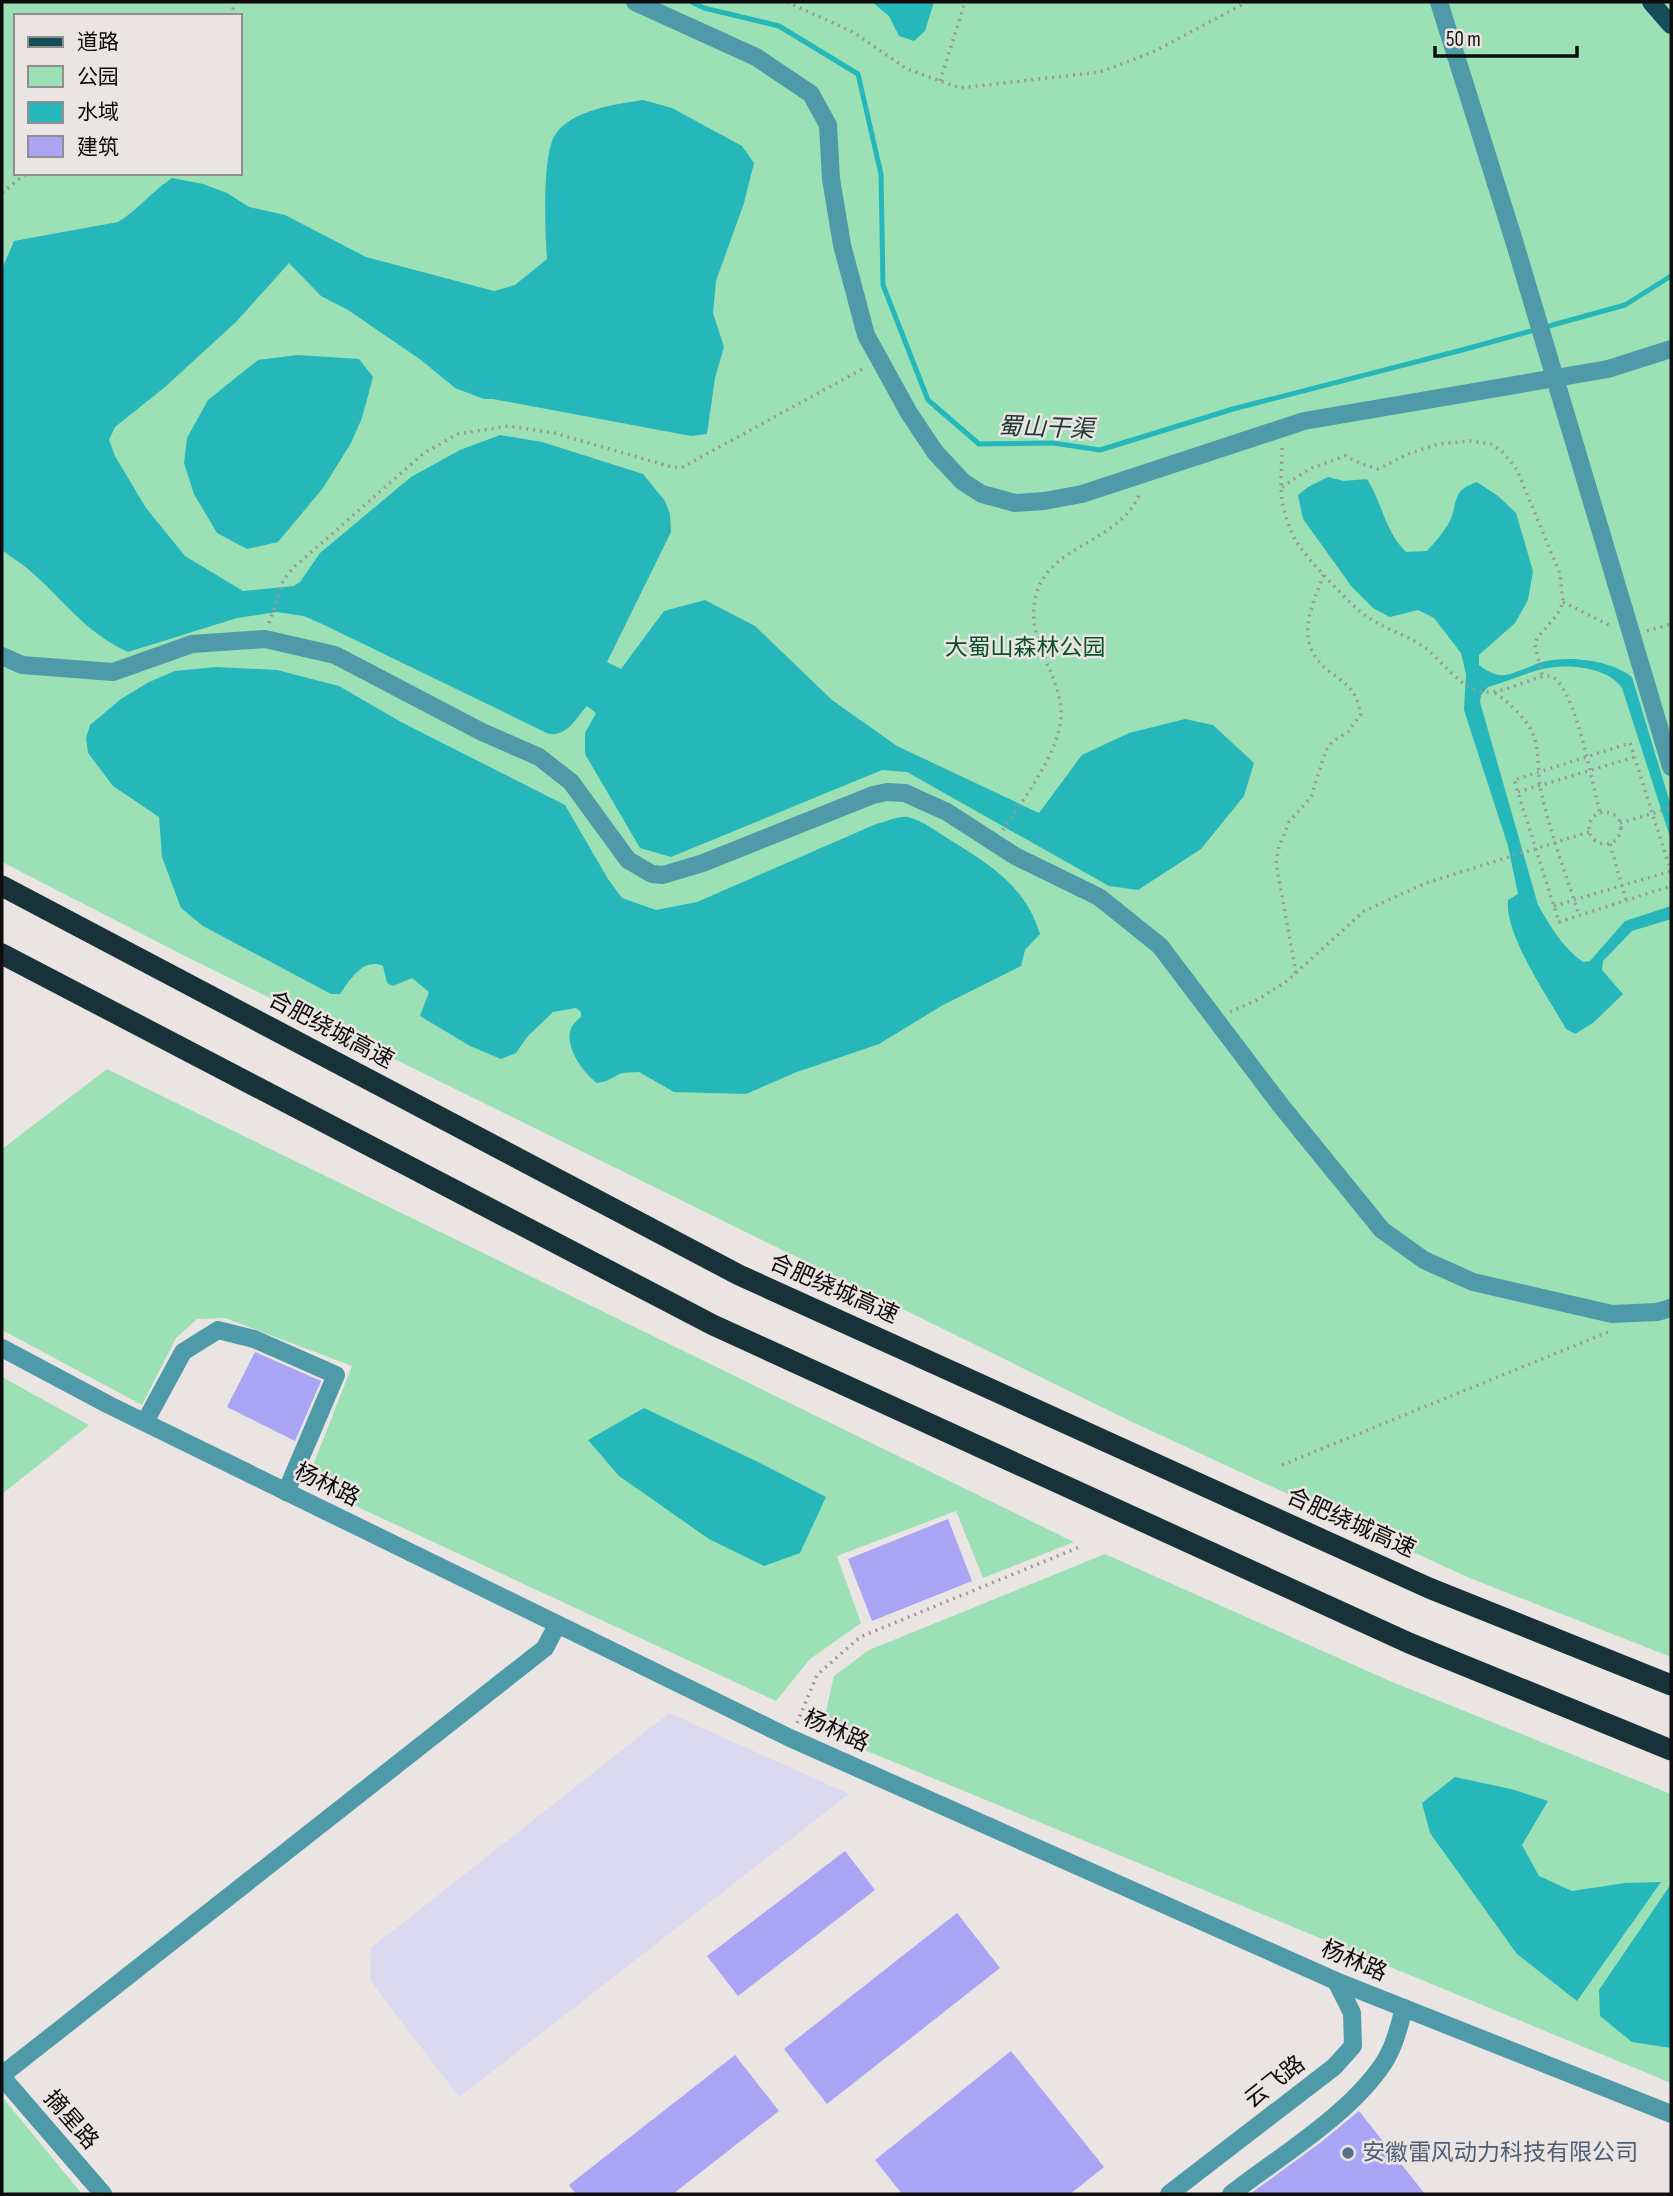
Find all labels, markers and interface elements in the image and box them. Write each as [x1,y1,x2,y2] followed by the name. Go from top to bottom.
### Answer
[14,14,242,175] legend
[1435,14,1577,58] scale bar
[1446,27,1481,52] text: 50 m
[77,30,119,55] text: 道路
[77,65,119,90] text: 公园
[77,100,119,125] text: 水域
[77,135,119,160] text: 建筑
[998,412,1097,444] water label: 蜀山干渠
[945,634,1106,662] park label: 大蜀山森林公园
[264,985,398,1075] street label: 合肥绕城高速
[765,1248,903,1330] street label: 合肥绕城高速
[290,1457,364,1513] street label: 杨林路
[1282,1482,1420,1564] street label: 合肥绕城高速
[799,1704,873,1758] street label: 杨林路
[1317,1935,1391,1987] street label: 杨林路
[1239,2050,1311,2114] street label: 云飞路
[38,2085,104,2155] street label: 摘星路
[1362,2139,1638,2167] place label: 安徽雷风动力科技有限公司
[1340,2145,1356,2161] marker: 安徽雷风动力科技有限公司

